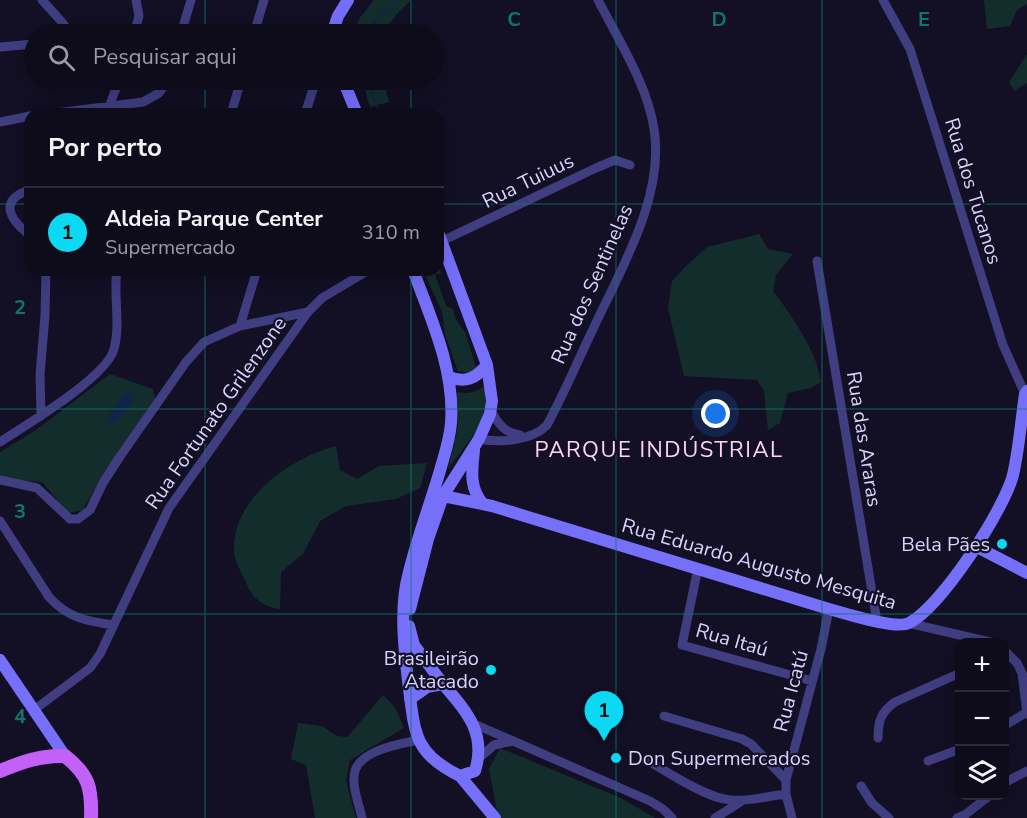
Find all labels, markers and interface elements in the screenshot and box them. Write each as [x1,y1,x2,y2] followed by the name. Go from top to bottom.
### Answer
[507,6,521,33] text: C
[711,6,727,33] text: D
[918,6,930,33] text: E
[24,24,444,90] search box
[45,41,78,74] icon: search
[93,42,237,72] text: Pesquisar aqui
[938,115,1008,267] street label: Rua dos Tucanos
[48,130,162,165] text: Por perto
[478,147,578,215] street label: Rua Tuiuus
[545,200,639,368] street label: Rua dos Sentinelas
[105,204,323,234] text: Aldeia Parque Center
[62,219,74,246] text: 1
[362,219,420,246] text: 310 m
[105,234,235,261] text: Supermercado
[14,294,26,321] text: 2
[139,311,293,515] street label: Rua Fortunato Grilenzone
[840,369,888,509] street label: Rua das Araras
[701,399,730,428] your location
[535,435,783,465] district label: PARQUE INDÚSTRIAL
[14,498,26,525] text: 3
[619,512,899,616] street label: Rua Eduardo Augusto Mesquita
[901,531,990,558] place label: Bela Pães
[995,537,1009,551] marker: Bela Pães
[693,617,771,663] street label: Rua Itaú
[955,638,1009,800] map controls
[955,638,1009,692] button: +
[384,645,479,695] place label: Brasileirão Atacado
[767,647,815,735] street label: Rua Icatú
[484,663,498,677] marker: Brasileirão Atacado
[584,692,624,741] pin: 1
[955,692,1009,746] button: −
[14,703,26,730] text: 4
[628,745,810,772] place label: Don Supermercados
[955,746,1009,800] button: layers
[609,751,623,765] marker: Don Supermercados

